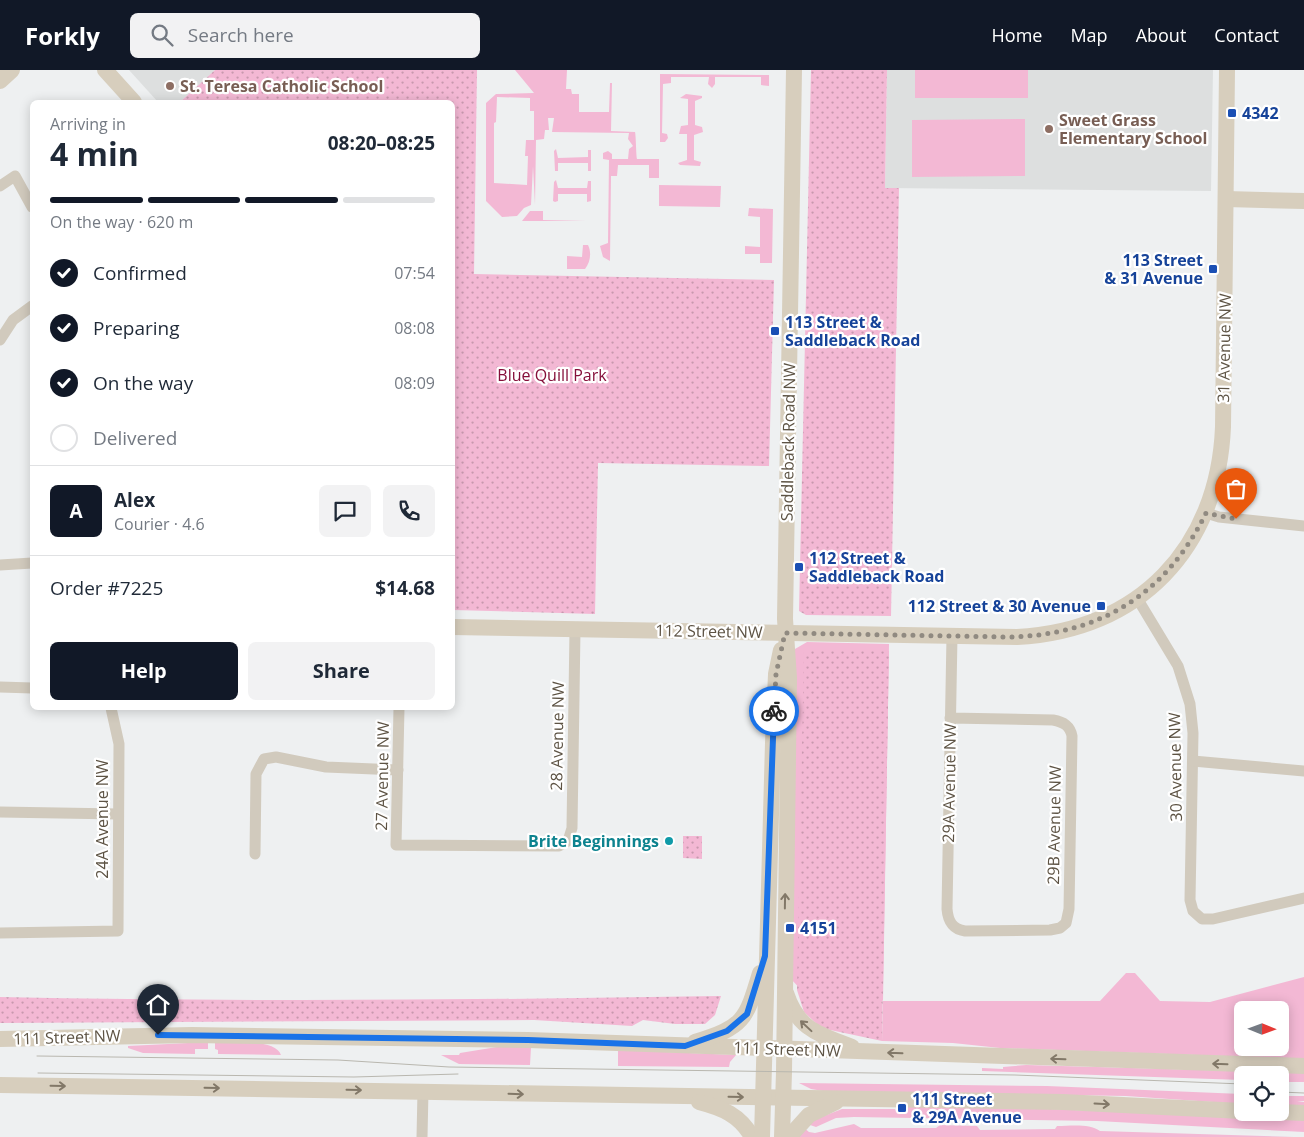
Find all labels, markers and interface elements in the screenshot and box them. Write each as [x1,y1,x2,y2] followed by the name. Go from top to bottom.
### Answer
[130,13,480,58] search box
[25,19,100,52] text: Forkly
[148,21,176,49] icon: search
[188,22,294,48] text: Search here
[992,23,1042,47] text: Home
[1070,23,1108,47] text: Map
[1136,23,1186,47] text: About
[1214,23,1279,47] text: Contact
[180,75,383,97] place label: St. Teresa Catholic School
[164,80,176,92] marker: St. Teresa Catholic School
[1242,102,1279,124] place label: 4342
[1226,107,1238,119] marker: 4342
[1059,109,1207,149] place label: Sweet Grass Elementary School
[50,113,126,135] text: Arriving in
[1043,123,1055,135] marker: Sweet Grass Elementary School
[328,130,435,156] text: 08:20–08:25
[50,132,139,175] text: 4 min
[50,211,193,233] text: On the way · 620 m
[1104,249,1203,289] place label: 113 Street & 31 Avenue
[50,259,78,287] icon: check
[93,260,187,286] text: Confirmed
[394,262,435,284] text: 07:54
[1207,263,1219,275] marker: 113 Street & 31 Avenue
[1212,293,1236,403] street label: 31 Avenue NW
[785,311,920,351] place label: 113 Street & Saddleback Road
[50,314,78,342] icon: check
[93,315,180,341] text: Preparing
[394,317,435,339] text: 08:08
[769,325,781,337] marker: 113 Street & Saddleback Road
[776,362,800,521] street label: Saddleback Road NW
[497,364,607,386] park label: Blue Quill Park
[50,369,78,397] icon: check
[93,370,193,396] text: On the way
[394,372,435,394] text: 08:09
[93,425,177,451] text: Delivered
[1215,468,1257,519] pin
[1222,475,1250,503] icon: bag
[319,485,371,537] button: chat
[383,485,435,537] button: phone
[114,487,155,513] text: Alex
[69,498,83,524] text: A
[114,513,205,535] text: Courier · 4.6
[809,547,944,587] place label: 112 Street & Saddleback Road
[793,561,805,573] marker: 112 Street & Saddleback Road
[50,575,163,601] text: Order #7225
[375,575,435,601] text: $14.68
[908,595,1091,617] place label: 112 Street & 30 Avenue
[1095,600,1107,612] marker: 112 Street & 30 Avenue
[655,619,763,643] street label: 112 Street NW
[50,642,238,700] button: Help
[248,642,435,700] button: Share
[545,681,569,791] street label: 28 Avenue NW
[749,686,799,736] courier
[760,697,788,725] icon: bike
[1163,712,1187,822] street label: 30 Avenue NW
[370,721,394,831] street label: 27 Avenue NW
[937,723,961,843] street label: 29A Avenue NW
[91,759,113,879] street label: 24A Avenue NW
[1042,765,1066,885] street label: 29B Avenue NW
[528,830,659,852] place label: Brite Beginnings
[663,835,675,847] marker: Brite Beginnings
[780,893,790,910] one-way arrow
[800,917,837,939] place label: 4151
[784,922,796,934] marker: 4151
[137,984,179,1035] pin
[144,991,172,1019] icon: home
[1234,1001,1289,1056] north arrow
[1234,1001,1289,1121] map controls
[800,1020,812,1032] one-way arrow
[13,1024,121,1050] street label: 111 Street NW
[733,1036,841,1062] street label: 111 Street NW
[888,1048,904,1058] one-way arrow
[1050,1054,1066,1063] one-way arrow
[1213,1060,1229,1069] one-way arrow
[1234,1066,1289,1121] button: locate
[50,1081,66,1090] one-way arrow
[204,1083,220,1093] one-way arrow
[346,1085,362,1095] one-way arrow
[912,1088,1022,1128] place label: 111 Street & 29A Avenue
[508,1089,524,1098] one-way arrow
[728,1092,744,1102] one-way arrow
[1094,1099,1110,1108] one-way arrow
[896,1102,908,1114] marker: 111 Street & 29A Avenue

